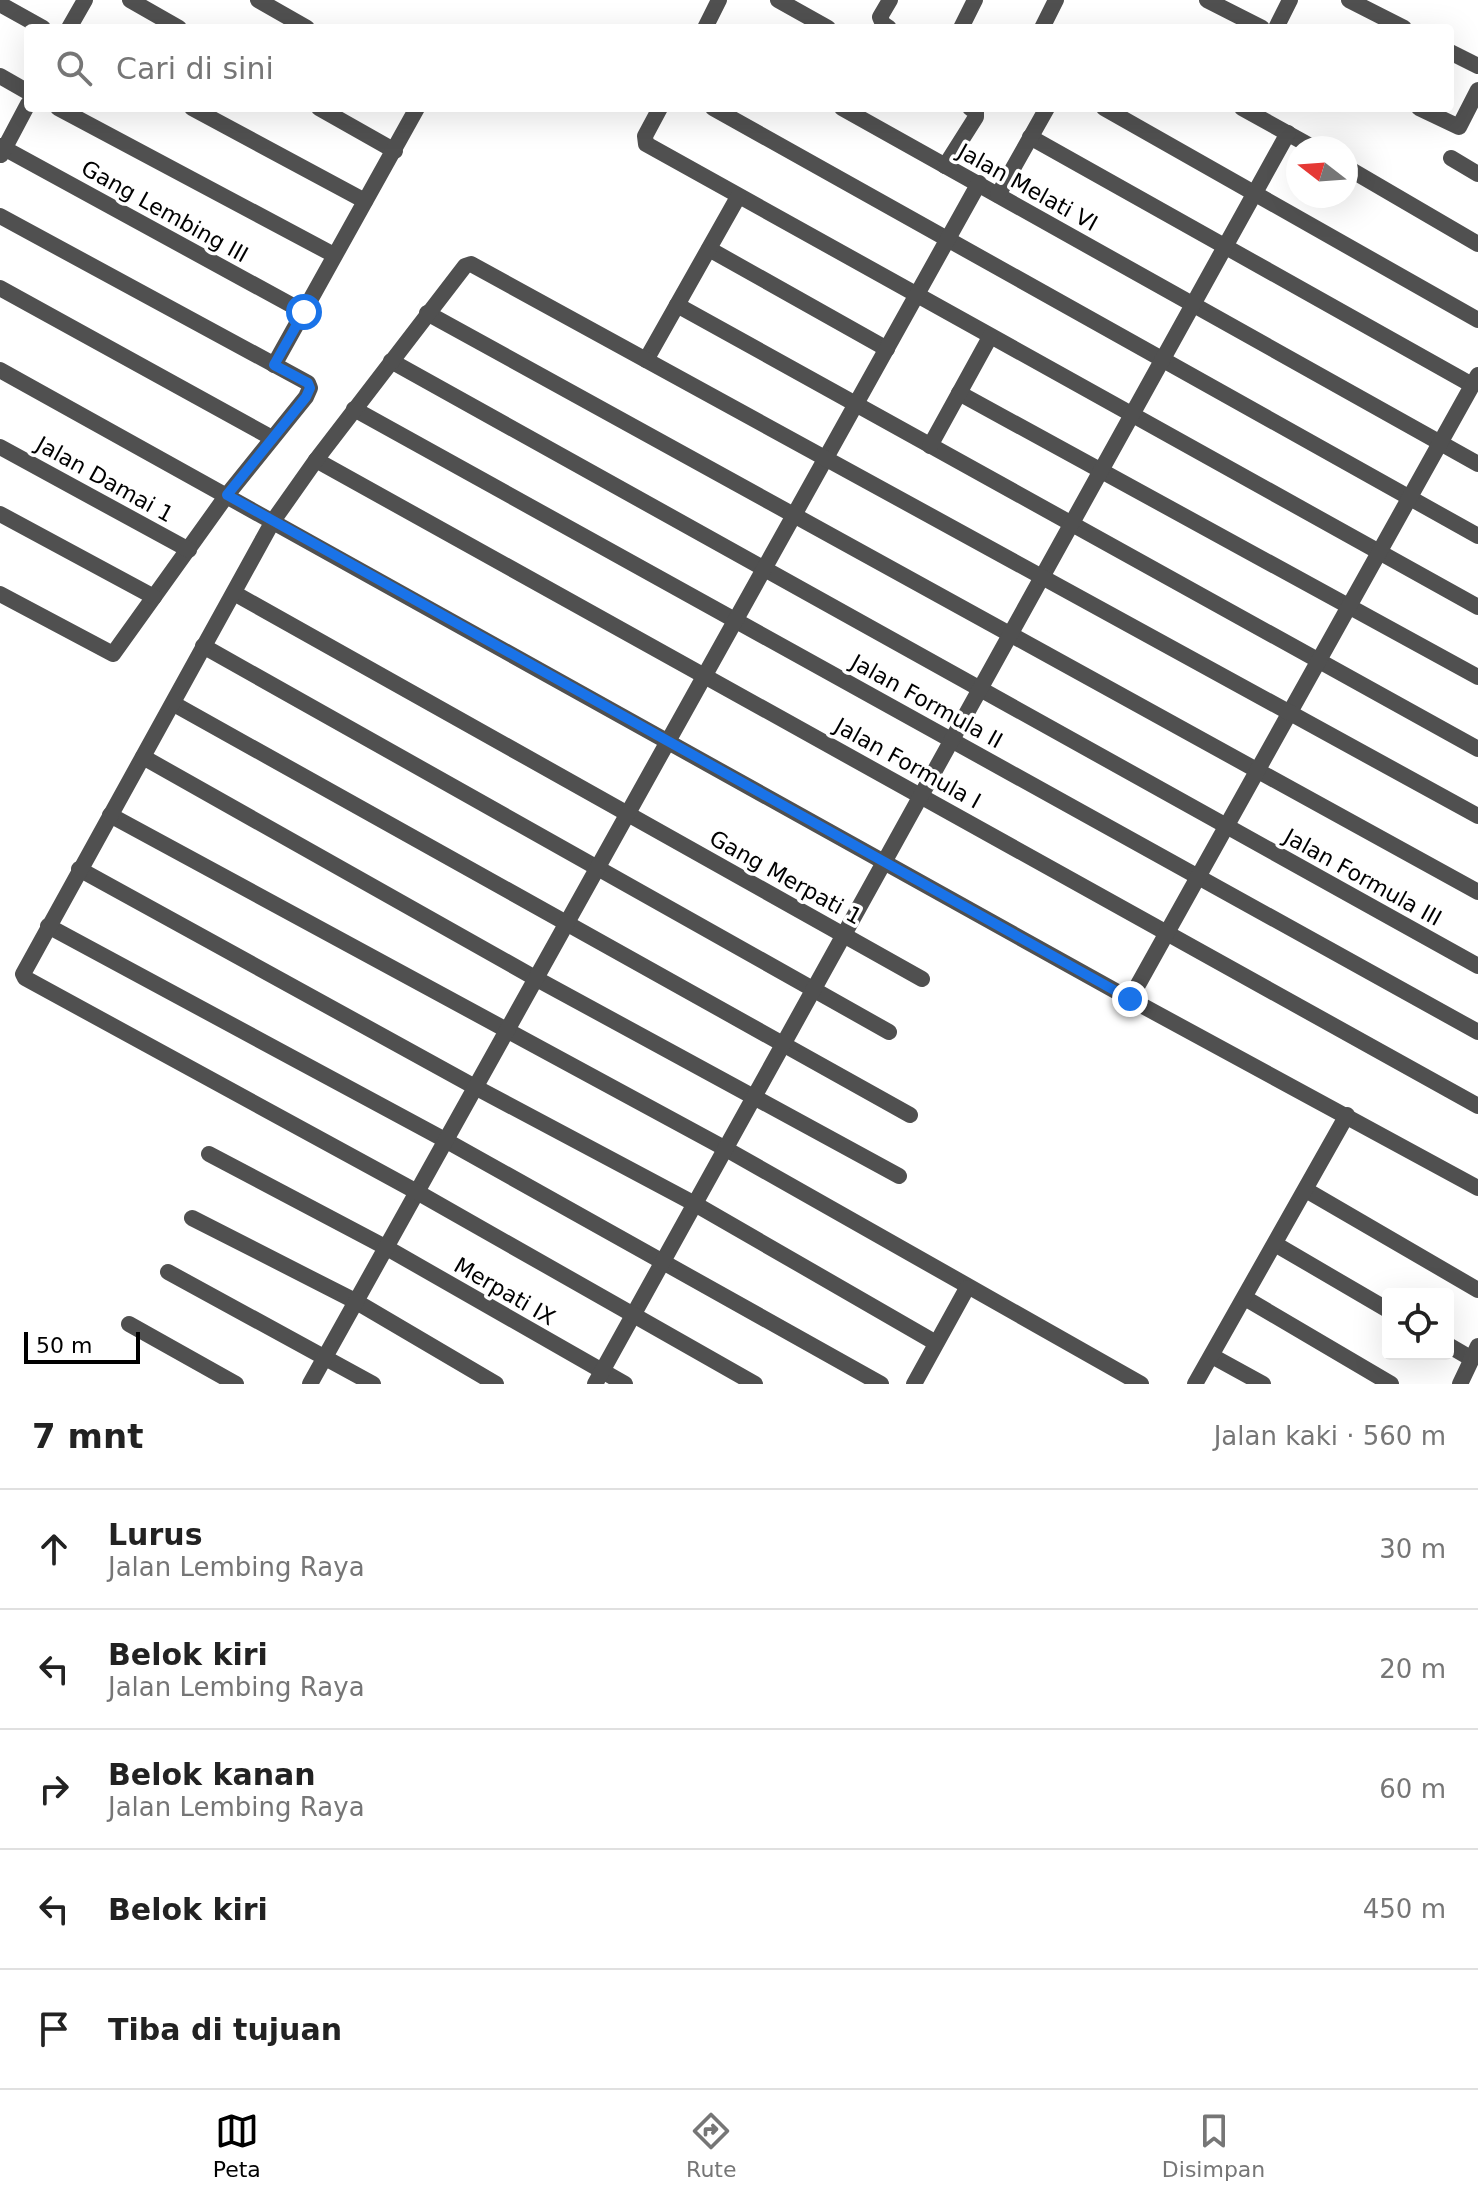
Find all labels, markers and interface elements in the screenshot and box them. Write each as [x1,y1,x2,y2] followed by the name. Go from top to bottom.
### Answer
[24,24,1454,112] search box
[52,46,96,90] icon: search
[116,51,274,86] text: Cari di sini
[1286,136,1358,208] north arrow
[952,138,1102,236] street label: Jalan Melati VI
[77,155,252,268] street label: Gang Lembing III
[286,294,322,330] route start
[30,430,178,527] street label: Jalan Damai 1
[845,648,1007,753] street label: Jalan Formula II
[829,712,985,814] street label: Jalan Formula I
[1278,823,1446,931] street label: Jalan Formula III
[705,825,866,930] street label: Gang Merpati 1
[1112,981,1148,1017] route end
[450,1253,560,1330] street label: Merpati IX
[1382,1288,1454,1360] map controls
[1382,1288,1454,1360] button: locate
[24,1328,140,1364] scale bar
[36,1333,92,1358] text: 50 m
[32,1416,143,1456] text: 7 mnt
[1214,1421,1446,1451] text: Jalan kaki · 560 m
[108,1517,202,1552] text: Lurus
[32,1527,76,1571] icon: ahead
[1379,1534,1446,1564] text: 30 m
[108,1552,365,1582] text: Jalan Lembing Raya
[108,1637,268,1672] text: Belok kiri
[32,1647,76,1691] icon: left
[1379,1654,1446,1684] text: 20 m
[108,1672,365,1702] text: Jalan Lembing Raya
[108,1757,316,1792] text: Belok kanan
[32,1767,76,1811] icon: right
[1379,1774,1446,1804] text: 60 m
[108,1792,365,1822] text: Jalan Lembing Raya
[32,1887,76,1931] icon: left
[108,1892,268,1927] text: Belok kiri
[1363,1894,1446,1924] text: 450 m
[32,2007,76,2051] icon: arrive
[108,2012,342,2047] text: Tiba di tujuan
[213,2109,261,2182] tab: Peta
[686,2109,737,2182] tab: Rute
[1162,2109,1265,2182] tab: Disimpan

